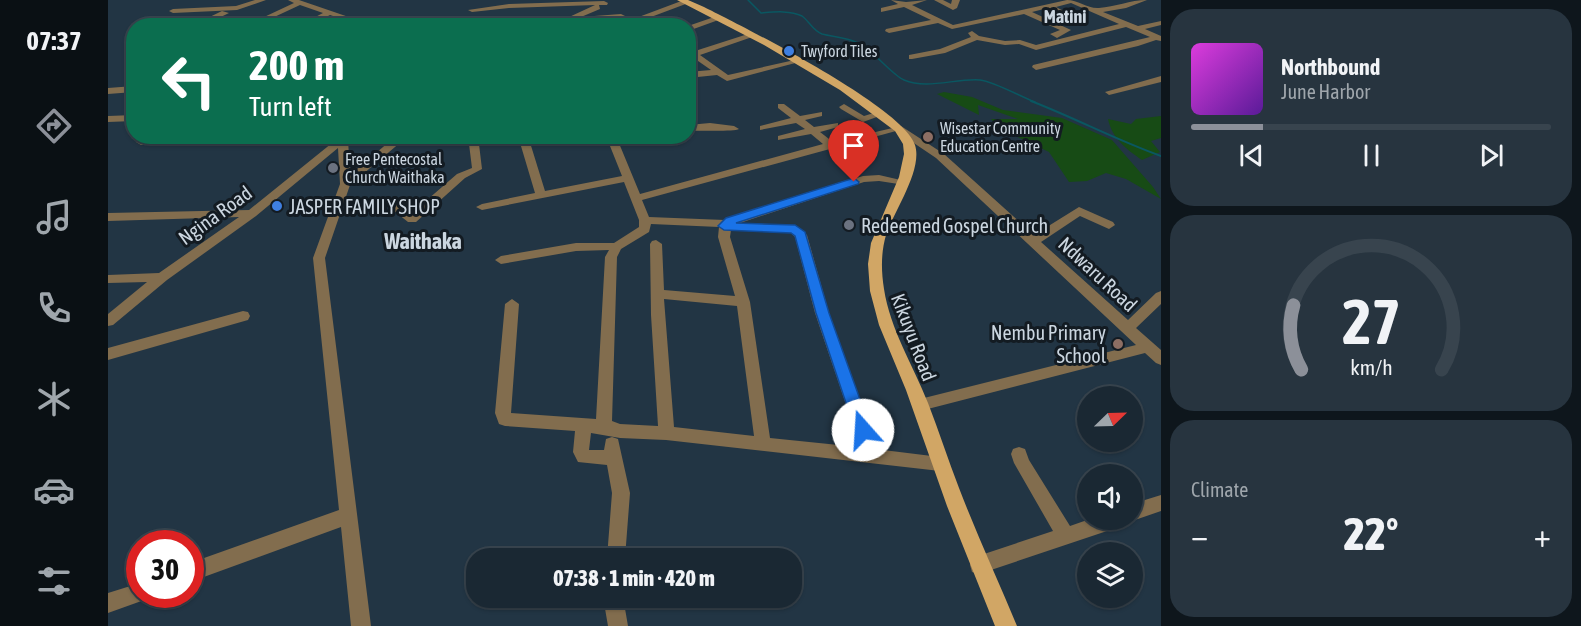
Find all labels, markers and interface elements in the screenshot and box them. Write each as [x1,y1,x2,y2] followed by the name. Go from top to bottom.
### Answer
[1044,6,1086,27] district label: Matini
[26,25,82,56] text: 07:37
[249,41,344,89] text: 200 m
[150,42,228,120] icon: left
[801,42,878,61] place label: Twyford Tiles
[782,44,796,58] marker: Twyford Tiles
[1281,54,1380,80] text: Northbound
[1281,80,1370,103] text: June Harbor
[249,91,332,122] text: Turn left
[33,105,75,147] icon: directions
[940,119,1061,155] place label: Wisestar Community Education Centre
[828,120,879,182] pin
[837,129,870,162] icon: arrive
[921,130,935,144] marker: Wisestar Community Education Centre
[1235,139,1268,172] icon: previous
[1355,139,1388,172] icon: pause
[1475,139,1508,172] icon: next
[345,150,445,186] place label: Free Pentecostal Church Waithaka
[326,161,340,175] marker: Free Pentecostal Church Waithaka
[174,181,256,249] street label: Ngina Road
[289,195,440,218] place label: JASPER FAMILY SHOP
[33,196,75,238] icon: music
[270,199,284,213] marker: JASPER FAMILY SHOP
[861,214,1048,237] place label: Redeemed Gospel Church
[842,218,856,232] marker: Redeemed Gospel Church
[383,228,462,254] district label: Waithaka
[1054,232,1142,316] street label: Ndwaru Road
[1342,286,1400,357] text: 27
[33,287,75,329] icon: phone
[887,290,941,384] street label: Kikuyu Road
[991,321,1107,367] place label: Nembu Primary School
[1111,337,1125,351] marker: Nembu Primary School
[1350,355,1392,380] text: km/h
[33,378,75,420] icon: climate
[1077,386,1143,452] north arrow
[1077,386,1143,608] map controls
[831,398,895,462] position arrow
[1077,464,1143,530] button: sound
[33,469,75,511] icon: car
[1191,478,1248,501] text: Climate
[1344,508,1398,560] text: 22°
[1191,516,1208,554] text: −
[1534,516,1551,554] text: +
[126,530,204,608] speed limit sign: 30
[1077,542,1143,608] button: layers
[33,560,75,602] icon: filters
[553,565,715,591] text: 07:38 · 1 min · 420 m

